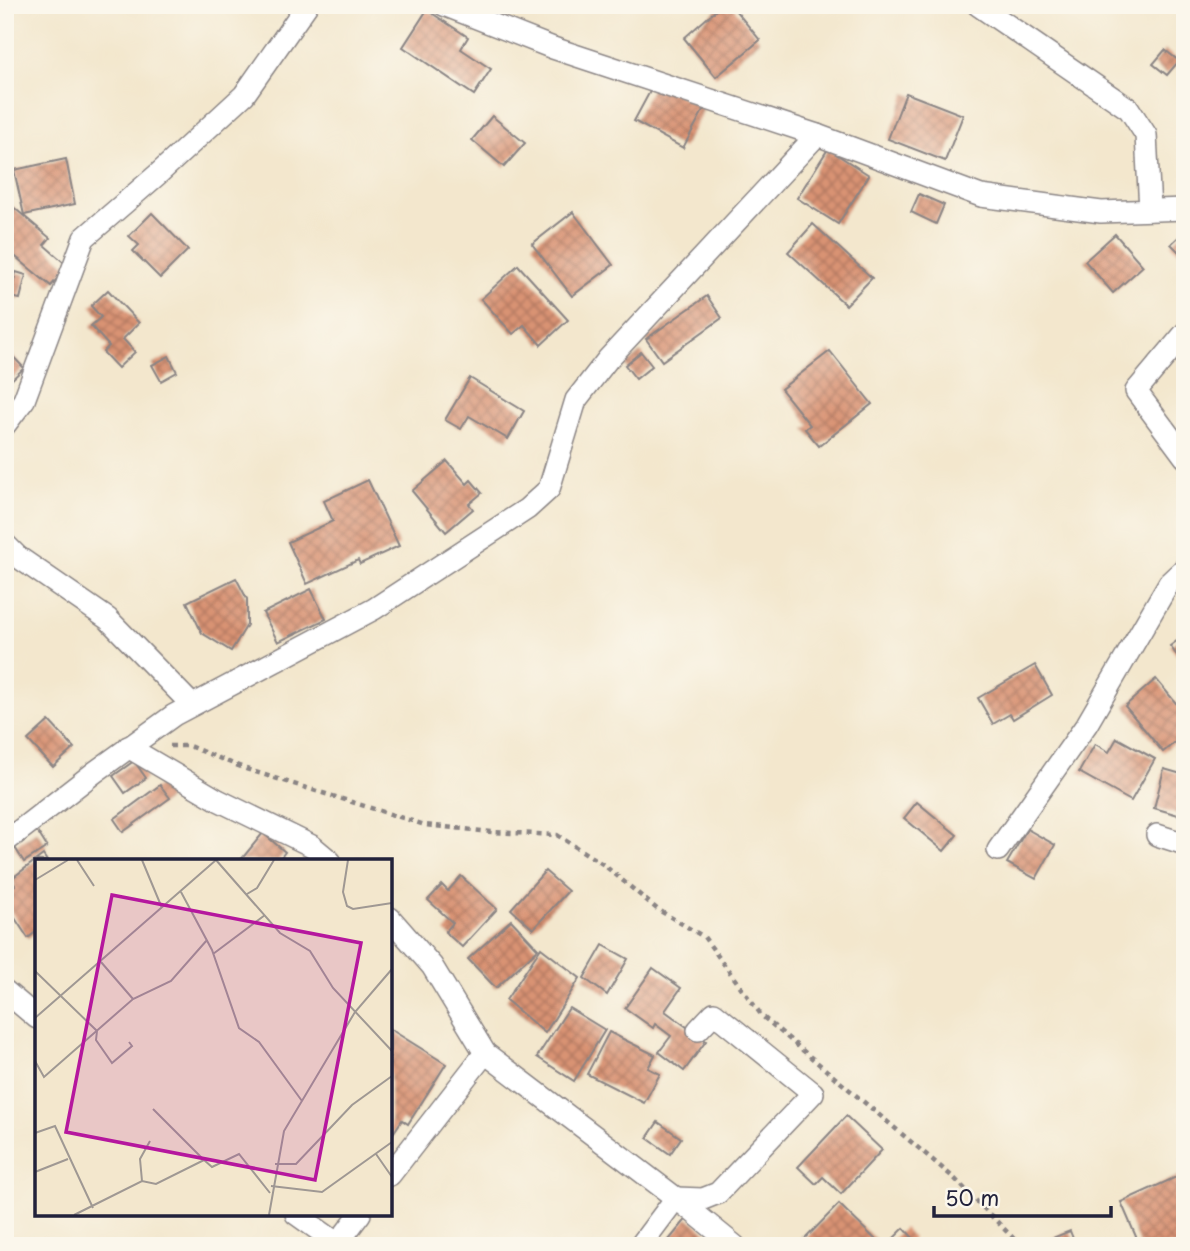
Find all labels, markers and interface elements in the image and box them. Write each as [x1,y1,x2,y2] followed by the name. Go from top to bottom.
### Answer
[35,859,392,1216] inset map
[934,1174,1111,1218] scale bar
[945,1181,999,1213] text: 50 m

